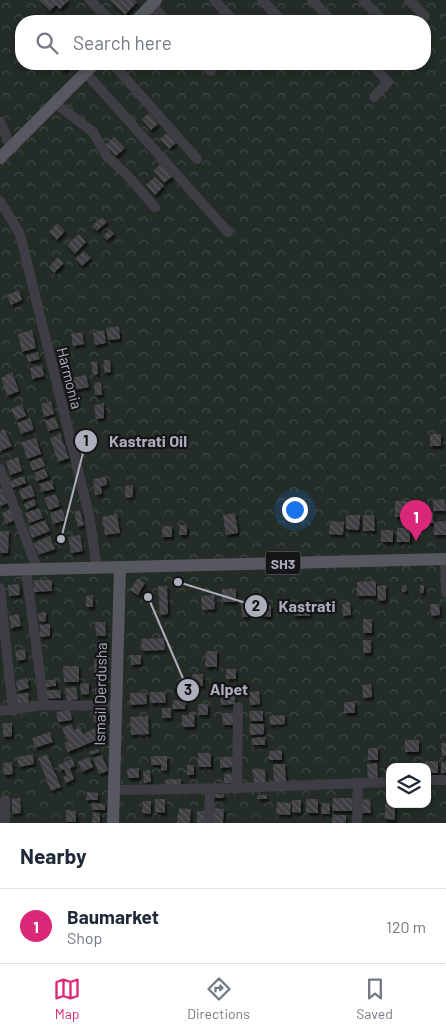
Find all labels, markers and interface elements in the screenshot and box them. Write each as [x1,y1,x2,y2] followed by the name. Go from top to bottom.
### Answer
[15,15,431,70] search box
[33,29,61,57] icon: search
[73,31,172,54] text: Search here
[54,345,86,411] street label: Harmonia
[73,426,197,457] callout: Kastrati Oil
[83,431,89,449] text: 1
[109,431,187,450] text: Kastrati Oil
[282,497,308,523] your location
[400,500,432,541] pin: 1
[266,552,300,574] road number: SH3
[244,591,346,622] callout: Kastrati
[252,596,260,614] text: 2
[278,596,336,615] text: Kastrati
[90,642,110,746] street label: Ismail Derdusha
[175,674,259,705] callout: Alpet
[210,679,248,698] text: Alpet
[184,680,192,698] text: 3
[386,763,431,808] map controls
[386,763,431,808] button: layers
[20,843,86,868] text: Nearby
[67,905,159,928] text: Baumarket
[33,917,39,936] text: 1
[386,917,426,936] text: 120 m
[67,928,102,947] text: Shop
[53,975,81,1022] tab: Map
[187,975,250,1022] tab: Directions
[356,975,393,1022] tab: Saved

